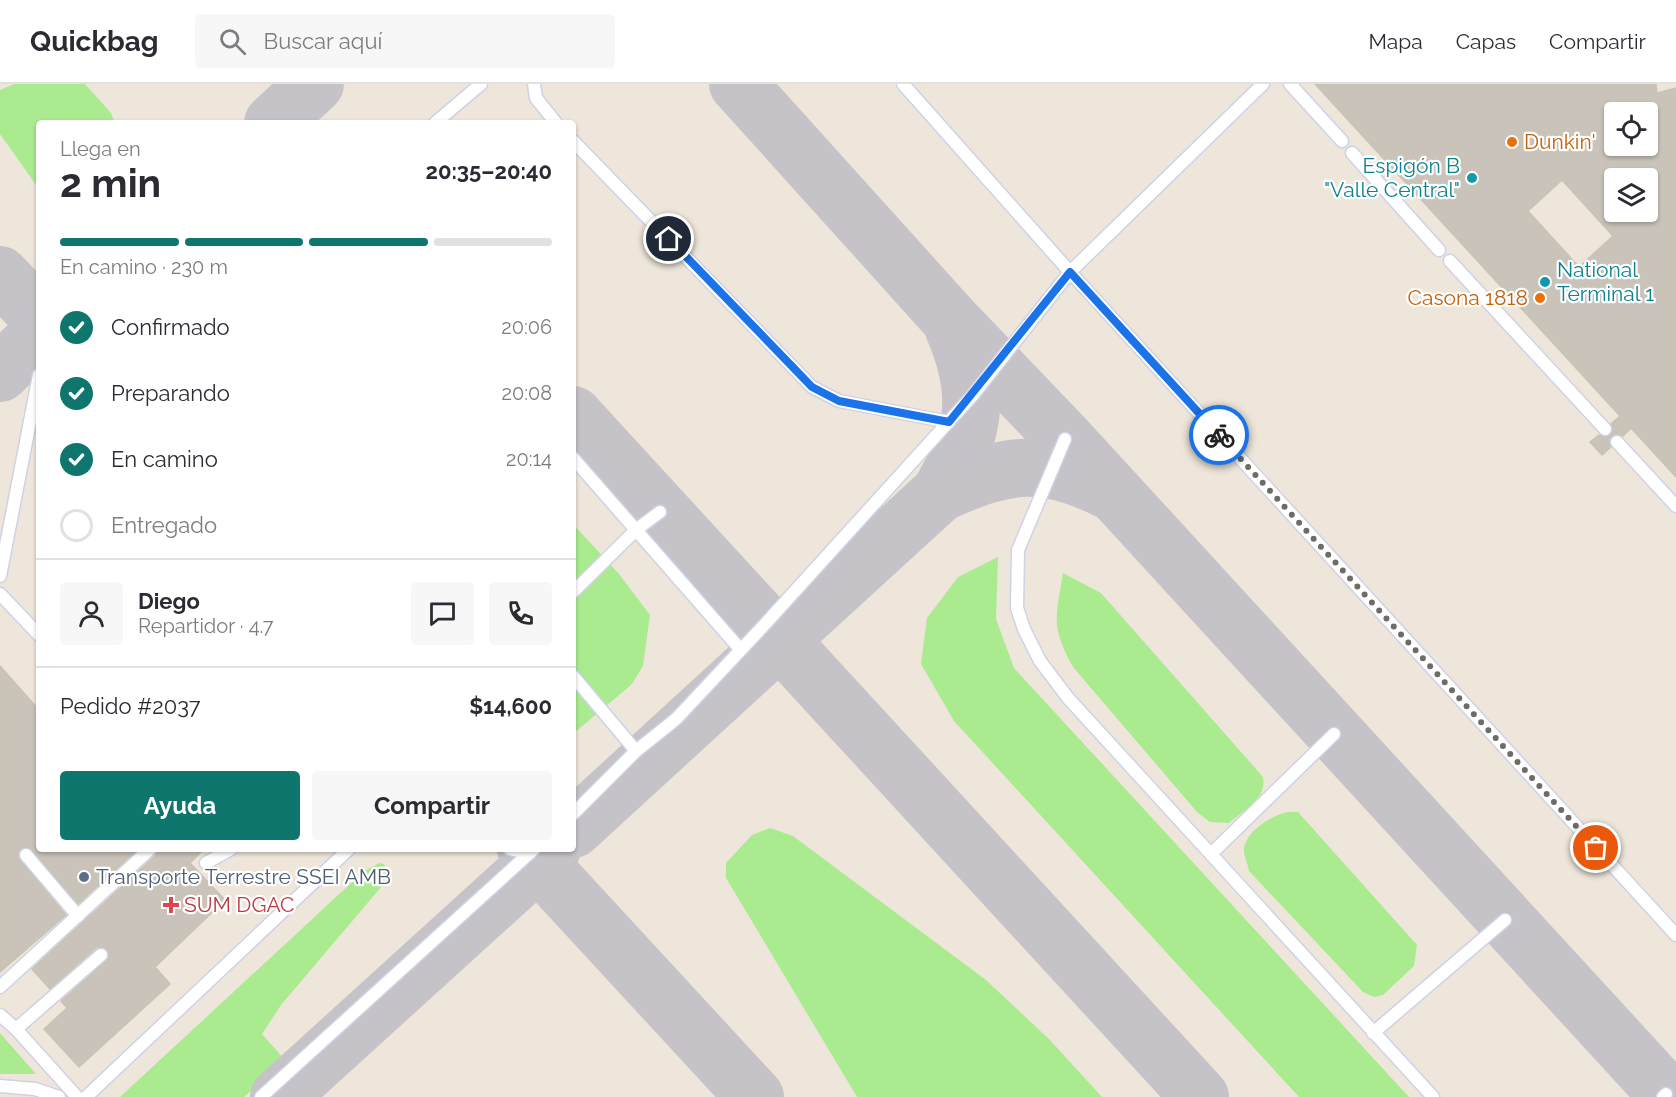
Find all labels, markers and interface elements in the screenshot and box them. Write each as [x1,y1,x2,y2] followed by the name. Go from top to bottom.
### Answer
[195,14,615,68] search box
[30,25,159,58] text: Quickbag
[216,25,249,58] icon: search
[264,28,382,54] text: Buscar aquí
[1368,29,1423,54] text: Mapa
[1456,29,1516,54] text: Capas
[1549,29,1646,54] text: Compartir
[1604,102,1658,222] map controls
[1604,102,1658,156] button: locate
[1524,129,1596,154] place label: Dunkin'
[1505,135,1519,149] marker: Dunkin'
[60,137,141,161] text: Llega en
[1324,153,1460,202] place label: Espigón B "Valle Central"
[425,158,552,184] text: 20:35–20:40
[60,160,161,206] text: 2 min
[1604,168,1658,222] button: layers
[1465,171,1479,185] marker: Espigón B "Valle Central"
[643,213,694,264] pin
[652,222,685,255] icon: home
[60,255,228,279] text: En camino · 230 m
[1557,257,1654,306] place label: National Terminal 1
[1538,275,1552,289] marker: National Terminal 1
[1408,285,1528,310] place label: Casona 1818
[1533,291,1547,305] marker: Casona 1818
[60,311,93,344] icon: check
[111,314,230,340] text: Confirmado
[501,315,552,339] text: 20:06
[60,377,93,410] icon: check
[111,380,230,406] text: Preparando
[501,381,552,405] text: 20:08
[1189,405,1249,465] courier
[1203,419,1236,452] icon: bike
[60,443,93,476] icon: check
[111,446,218,472] text: En camino
[506,447,552,471] text: 20:14
[111,512,217,538] text: Entregado
[60,582,123,645] button: person
[411,582,474,645] button: chat
[489,582,552,645] button: phone
[138,588,200,614] text: Diego
[138,614,274,638] text: Repartidor · 4.7
[60,693,201,719] text: Pedido #2037
[469,693,552,719] text: $14,600
[60,771,300,840] button: Ayuda
[312,771,552,840] button: Compartir
[1570,822,1621,873] pin
[1579,831,1612,864] icon: bag
[96,864,391,889] place label: Transporte Terrestre SSEI AMB
[77,870,91,884] marker: Transporte Terrestre SSEI AMB
[184,892,294,917] place label: SUM DGAC
[162,896,180,914] marker: SUM DGAC

